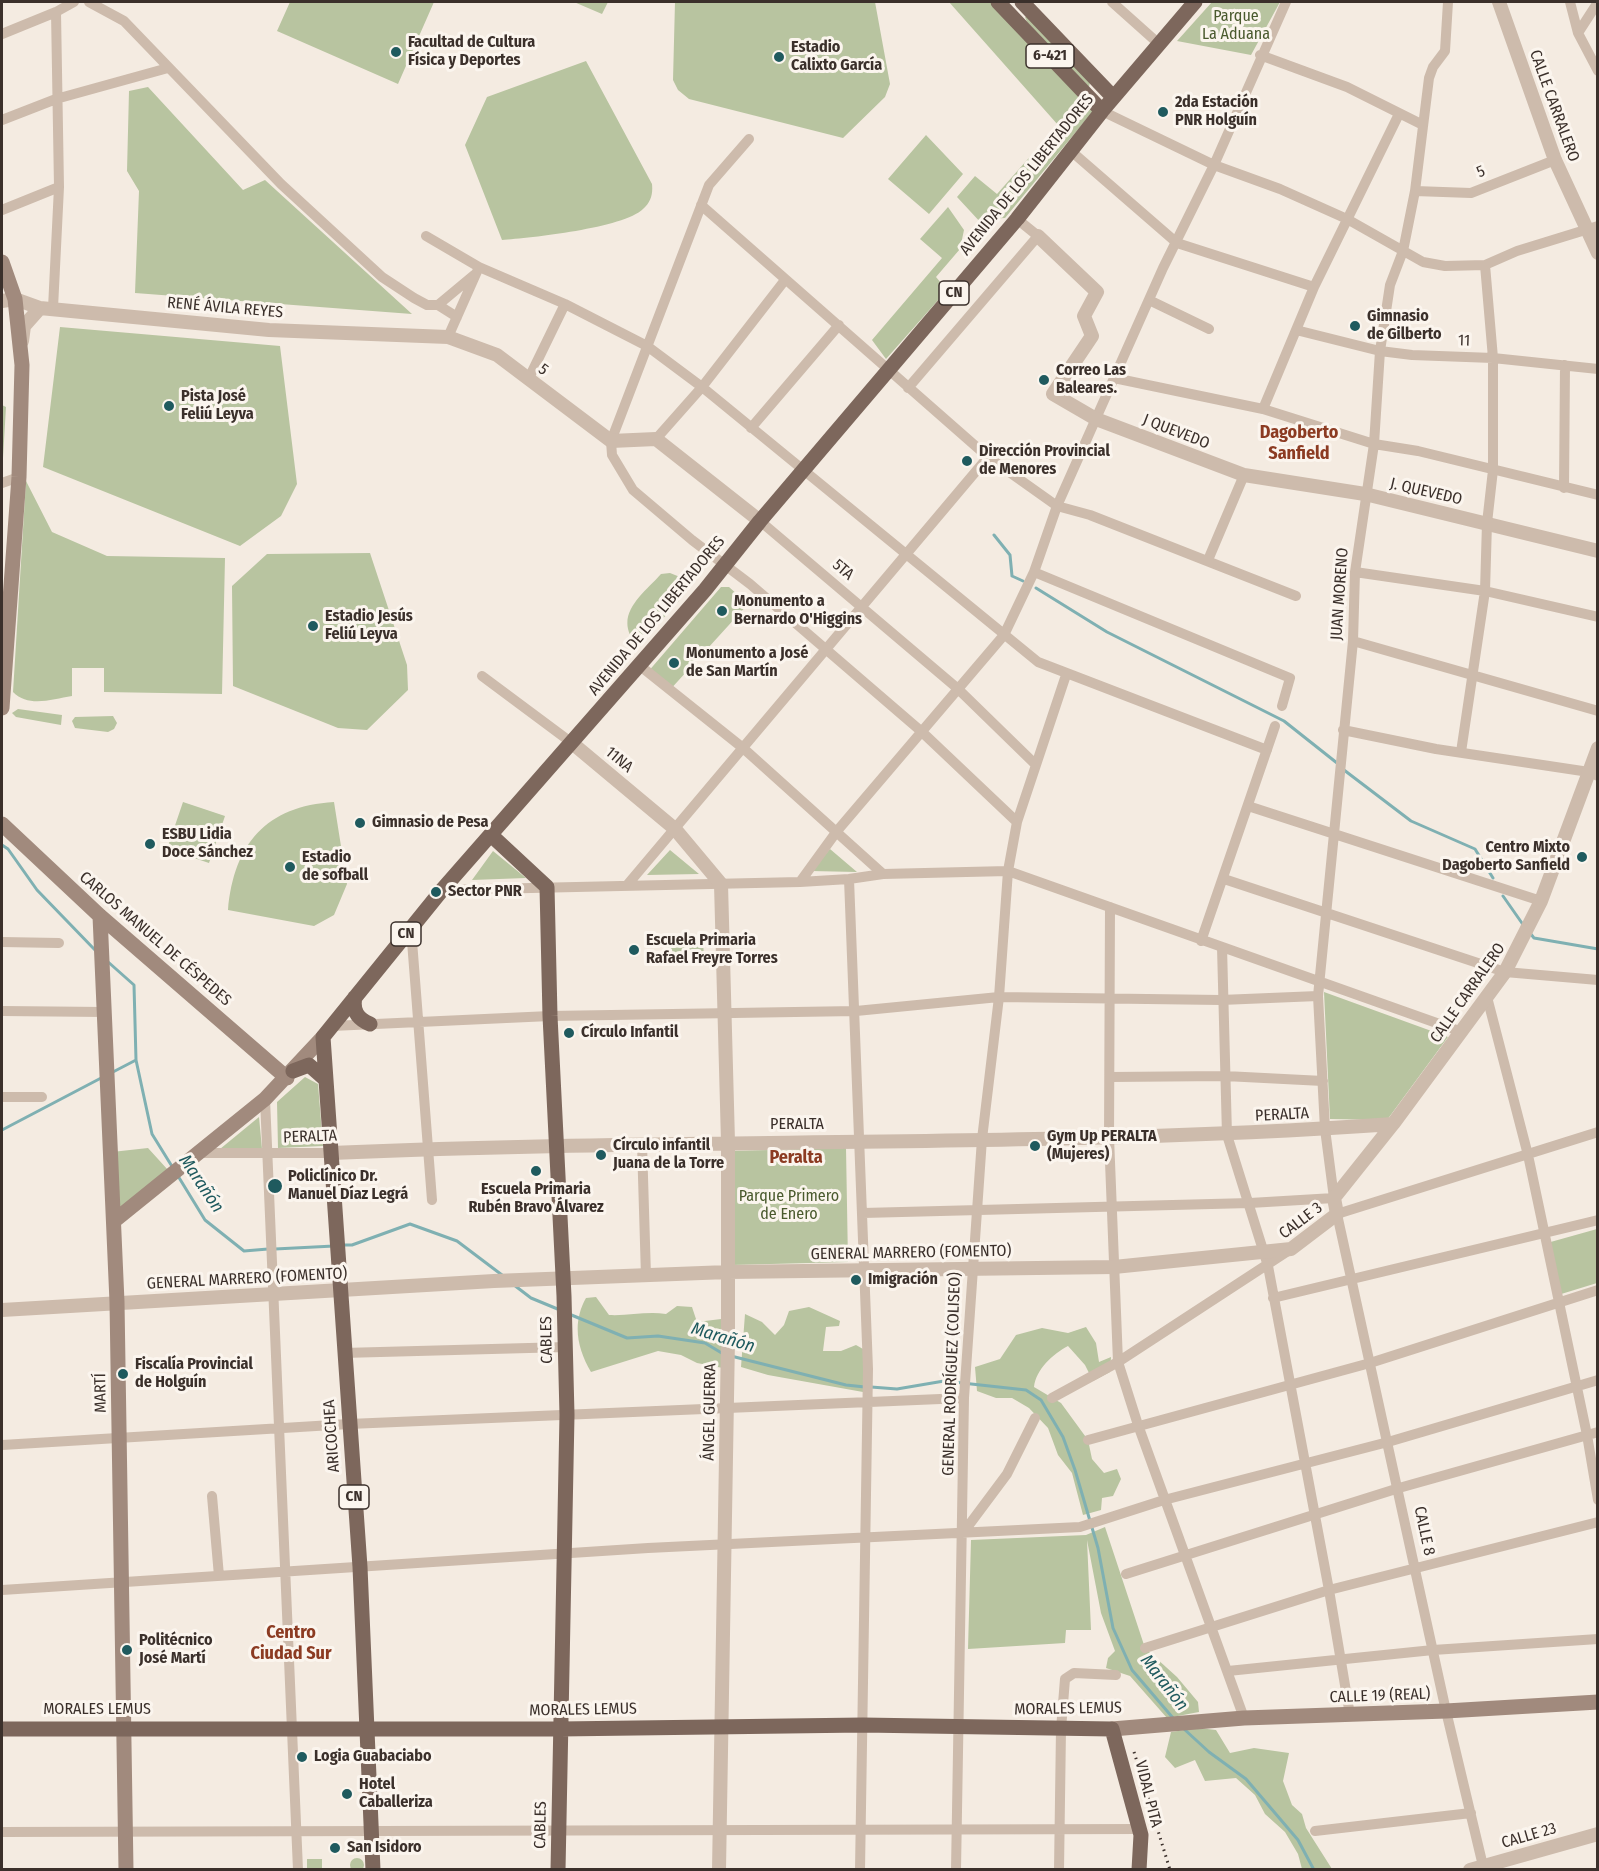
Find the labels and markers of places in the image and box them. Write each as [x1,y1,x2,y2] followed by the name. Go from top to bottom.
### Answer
[408,33,535,71] place label: Facultad de Cultura Física y Deportes
[791,38,882,76] place label: Estadio Calixto García
[389,45,403,59] marker: Facultad de Cultura Física y Deportes
[772,50,786,64] marker: Estadio Calixto García
[1175,93,1258,131] place label: 2da Estación PNR Holguín
[1156,105,1170,119] marker: 2da Estación PNR Holguín
[1367,307,1442,345] place label: Gimnasio de Gilberto
[1348,319,1362,333] marker: Gimnasio de Gilberto
[1056,361,1126,399] place label: Correo Las Baleares.
[1037,373,1051,387] marker: Correo Las Baleares.
[181,387,254,425] place label: Pista José Feliú Leyva
[162,399,176,413] marker: Pista José Feliú Leyva
[979,442,1110,480] place label: Dirección Provincial de Menores
[960,454,974,468] marker: Dirección Provincial de Menores
[734,592,862,630] place label: Monumento a Bernardo O'Higgins
[715,604,729,618] marker: Monumento a Bernardo O'Higgins
[325,607,413,645] place label: Estadio Jesús Feliú Leyva
[306,619,320,633] marker: Estadio Jesús Feliú Leyva
[686,644,808,682] place label: Monumento a José de San Martín
[667,656,681,670] marker: Monumento a José de San Martín
[372,813,488,833] place label: Gimnasio de Pesa
[353,816,367,830] marker: Gimnasio de Pesa
[162,825,253,863] place label: ESBU Lidia Doce Sánchez
[143,837,157,851] marker: ESBU Lidia Doce Sánchez
[1442,838,1570,876] place label: Centro Mixto Dagoberto Sanfield
[302,848,368,886] place label: Estadio de sofball
[1575,850,1589,864] marker: Centro Mixto Dagoberto Sanfield
[283,860,297,874] marker: Estadio de sofball
[448,882,522,902] place label: Sector PNR
[429,885,443,899] marker: Sector PNR
[646,931,778,969] place label: Escuela Primaria Rafael Freyre Torres
[627,943,641,957] marker: Escuela Primaria Rafael Freyre Torres
[581,1023,678,1043] place label: Círculo Infantil
[562,1026,576,1040] marker: Círculo Infantil
[1047,1127,1157,1165] place label: Gym Up PERALTA (Mujeres)
[613,1136,724,1174] place label: Círculo infantil Juana de la Torre
[1028,1139,1042,1153] marker: Gym Up PERALTA (Mujeres)
[594,1148,608,1162] marker: Círculo infantil Juana de la Torre
[529,1164,543,1178] marker: Escuela Primaria Rubén Bravo Álvarez
[288,1167,408,1205] place label: Policlínico Dr. Manuel Díaz Legrá
[266,1177,284,1195] marker: Policlínico Dr. Manuel Díaz Legrá
[468,1180,604,1218] place label: Escuela Primaria Rubén Bravo Álvarez
[868,1270,938,1290] place label: Imigración
[849,1273,863,1287] marker: Imigración
[135,1355,253,1393] place label: Fiscalía Provincial de Holguín
[116,1367,130,1381] marker: Fiscalía Provincial de Holguín
[139,1631,212,1669] place label: Politécnico José Martí
[120,1643,134,1657] marker: Politécnico José Martí
[314,1747,432,1767] place label: Logia Guabaciabo
[295,1750,309,1764] marker: Logia Guabaciabo
[359,1775,433,1813] place label: Hotel Caballeriza
[340,1787,354,1801] marker: Hotel Caballeriza
[347,1838,422,1858] place label: San Isidoro
[328,1841,342,1855] marker: San Isidoro

